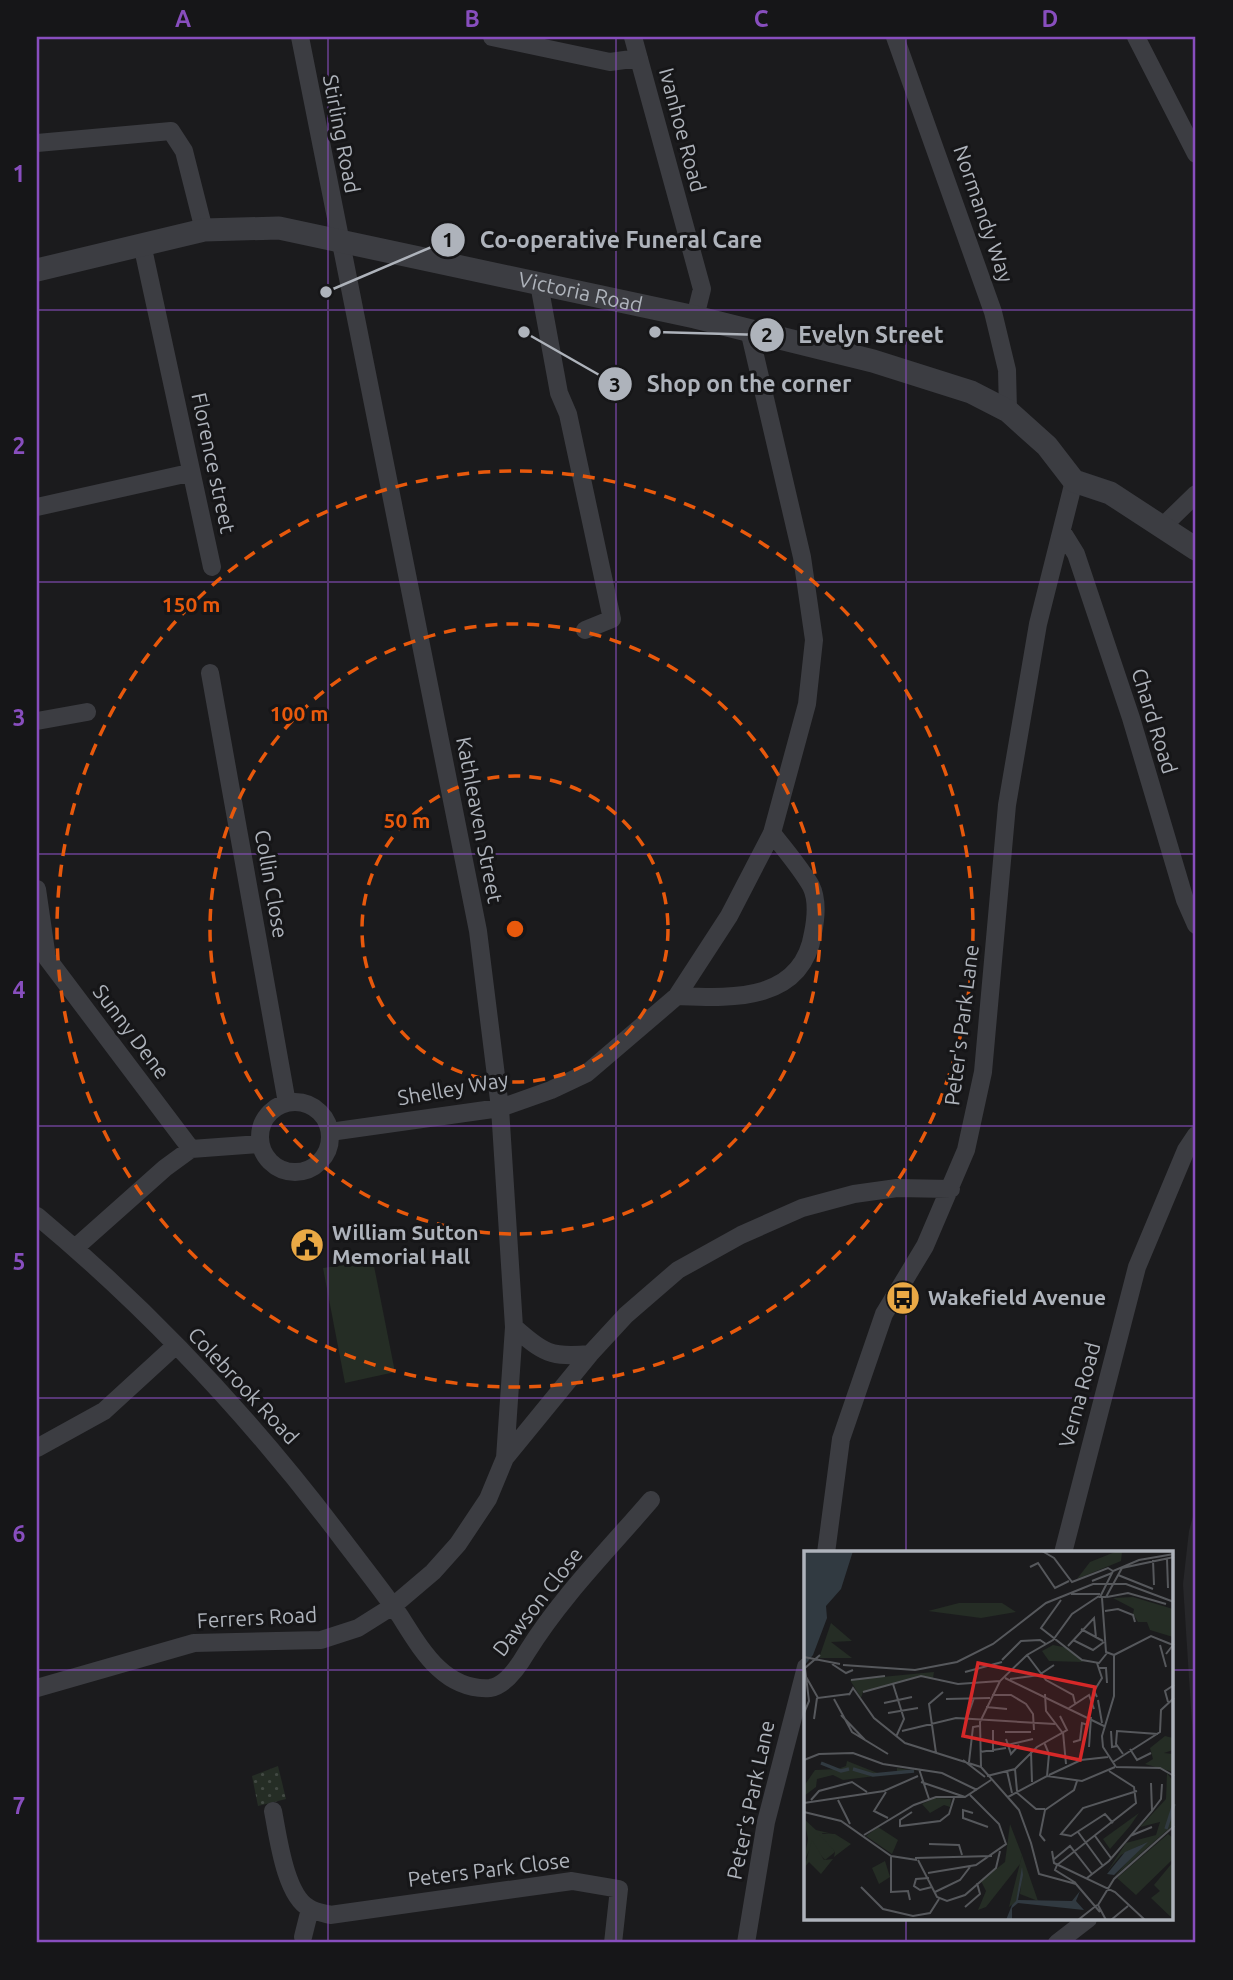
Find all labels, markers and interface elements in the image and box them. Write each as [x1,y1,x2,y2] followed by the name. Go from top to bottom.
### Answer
[175,6,191,31] text: A
[464,6,480,31] text: B
[754,6,769,31] text: C
[1042,6,1058,31] text: D
[655,65,711,194] street label: Ivanhoe Road
[319,73,365,195] street label: Stirling Road
[949,142,1019,285] street label: Normandy Way
[13,161,25,186] text: 1
[431,218,776,262] callout: Co-operative Funeral Care
[442,227,454,251] text: 1
[480,227,762,252] text: Co-operative Funeral Care
[516,267,645,316] street label: Victoria Road
[749,313,958,357] callout: Evelyn Street
[761,322,773,346] text: 2
[798,322,944,347] text: Evelyn Street
[598,362,865,406] callout: Shop on the corner
[647,371,852,396] text: Shop on the corner
[609,372,621,396] text: 3
[187,390,241,535] street label: Florence street
[13,433,25,458] text: 2
[162,592,220,616] text: 150 m
[1128,665,1182,776] street label: Chard Road
[270,701,328,725] text: 100 m
[13,705,25,730] text: 3
[452,735,508,905] street label: Kathleaven Street
[384,808,430,832] text: 50 m
[251,828,293,940] street label: Collin Close
[503,917,527,941] centre of rings
[939,943,983,1107] street label: Peter's Park Lane
[13,977,26,1002] text: 4
[89,980,175,1083] street label: Sunny Dene
[396,1066,510,1110] street label: Shelley Way
[332,1220,478,1268] place label: William Sutton Memorial Hall
[288,1226,326,1264] public building icon: William Sutton Memorial Hall
[13,1249,25,1274] text: 5
[884,1279,922,1317] bus stop icon: Wakefield Avenue
[928,1285,1106,1309] place label: Wakefield Avenue
[184,1322,304,1449] street label: Colebrook Road
[1053,1339,1105,1450] street label: Verna Road
[13,1521,26,1546] text: 6
[487,1542,587,1661] street label: Dawson Close
[804,1551,1174,1920] inset map
[196,1602,318,1632] street label: Ferrers Road
[721,1718,779,1882] street label: Peter's Park Lane
[13,1793,25,1818] text: 7
[406,1847,571,1891] street label: Peters Park Close

